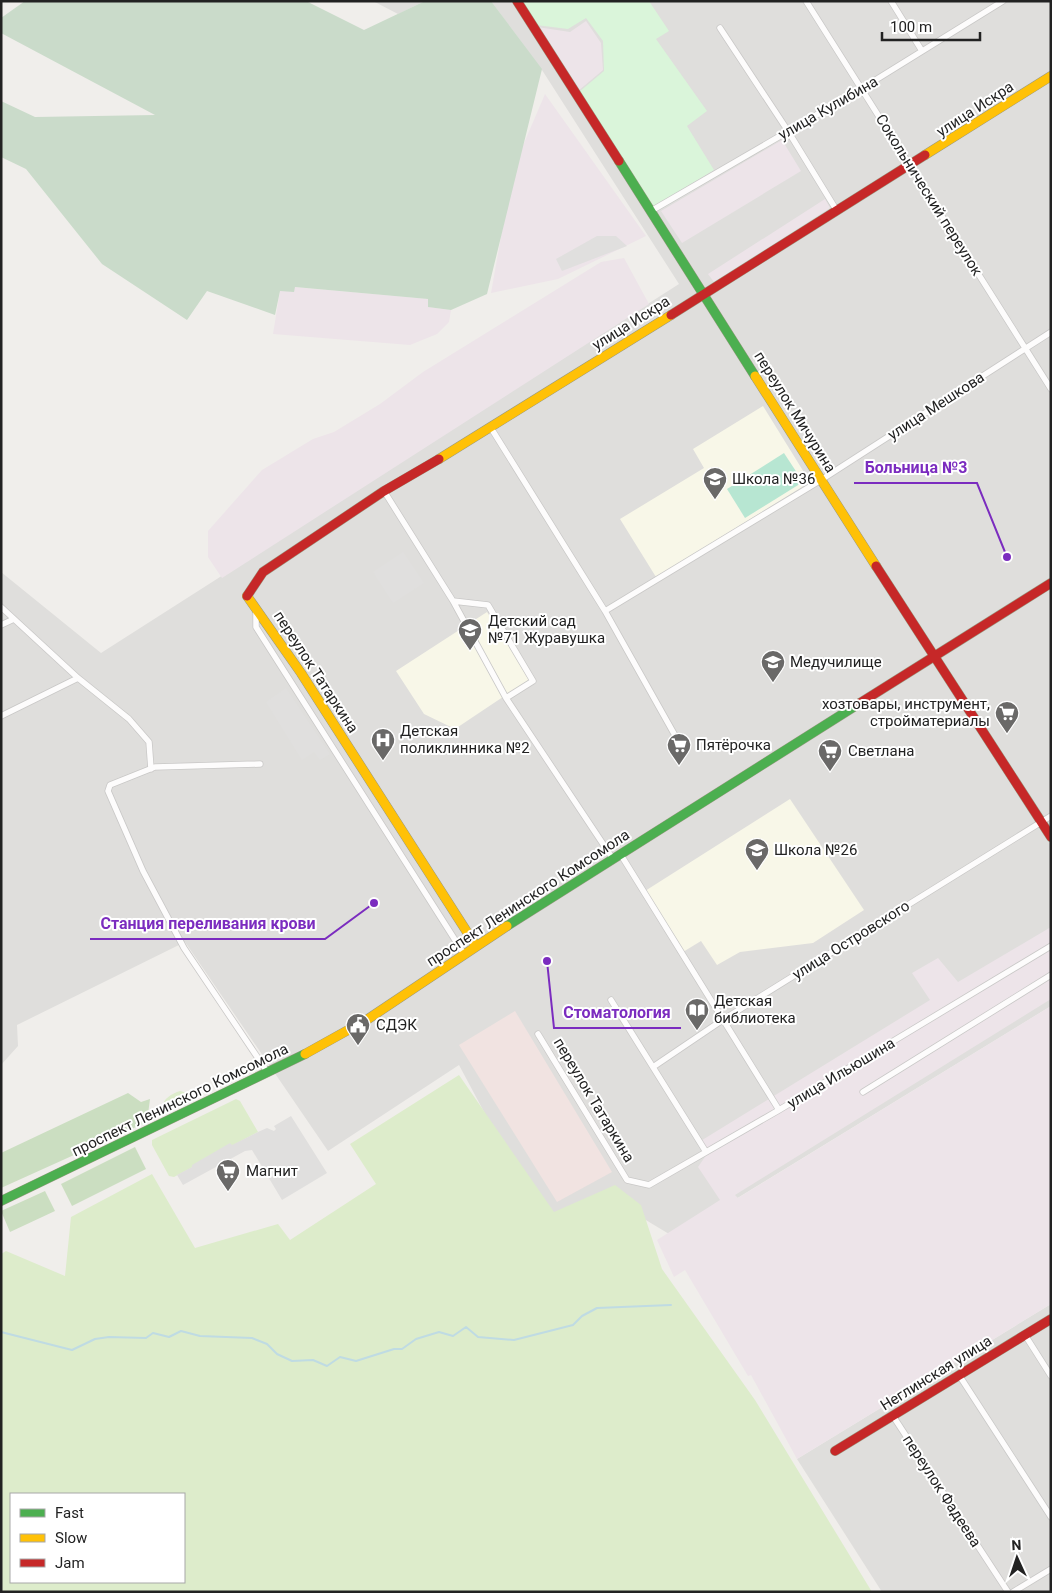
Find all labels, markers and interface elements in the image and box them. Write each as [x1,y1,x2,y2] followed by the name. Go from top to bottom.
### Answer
[882,10,980,42] scale bar
[890,18,932,36] text: 100 m
[775,72,881,144] street label: улица Кулибина
[933,77,1017,141] street label: улица Искра
[872,111,986,279] street label: Сокольнический переулок
[589,292,673,354] street label: улица Искра
[750,348,840,476] street label: переулок Мичурина
[884,368,988,444] street label: улица Мешкова
[854,452,977,483] callout: Больница №3
[865,458,967,477] text: Больница №3
[702,466,728,500] school or university icon: Школа №36
[732,470,815,488] place label: Школа №36
[270,608,362,736] street label: переулок Татаркина
[488,612,605,647] place label: Детский сад №71 Журавушка
[457,617,483,651] school or university icon: Детский сад №71 Журавушка
[760,649,786,683] school or university icon: Медучилище
[790,653,882,671] place label: Медучилище
[822,695,990,730] place label: хозтовары, инструмент, стройматериалы
[994,700,1020,734] supermarket icon: хозтовары, инструмент, стройматериалы
[400,722,530,757] place label: Детская поликлинника №2
[370,727,396,761] hospital icon: Детская поликлинника №2
[666,732,692,766] supermarket icon: Пятёрочка
[696,736,771,754] place label: Пятёрочка
[817,738,843,772] supermarket icon: Светлана
[848,742,914,760] place label: Светлана
[423,826,633,970] street label: проспект Ленинского Комсомола
[744,837,770,871] school or university icon: Школа №26
[774,841,857,859] place label: Школа №26
[789,897,913,983] street label: улица Островского
[90,908,325,939] callout: Станция переливания крови
[100,914,316,933] text: Станция переливания крови
[714,992,796,1027] place label: Детская библиотека
[554,997,681,1028] callout: Стоматология
[684,997,710,1031] library icon: Детская библиотека
[563,1003,671,1022] text: Стоматология
[345,1012,371,1046] public building icon: СДЭК
[376,1016,417,1034] place label: СДЭК
[784,1034,898,1112] street label: улица Ильюшина
[550,1035,638,1165] street label: переулок Татаркина
[69,1040,291,1160] street label: проспект Ленинского Комсомола
[215,1158,241,1192] supermarket icon: Магнит
[246,1162,298,1180] place label: Магнит
[877,1331,995,1415] street label: Неглинская улица
[899,1432,985,1550] street label: переулок Фадеева
[10,1493,185,1583] legend
[55,1504,84,1522] text: Fast
[55,1529,87,1547] text: Slow
[992,1533,1042,1583] north arrow
[1011,1537,1022,1553] text: N
[55,1554,85,1572] text: Jam

